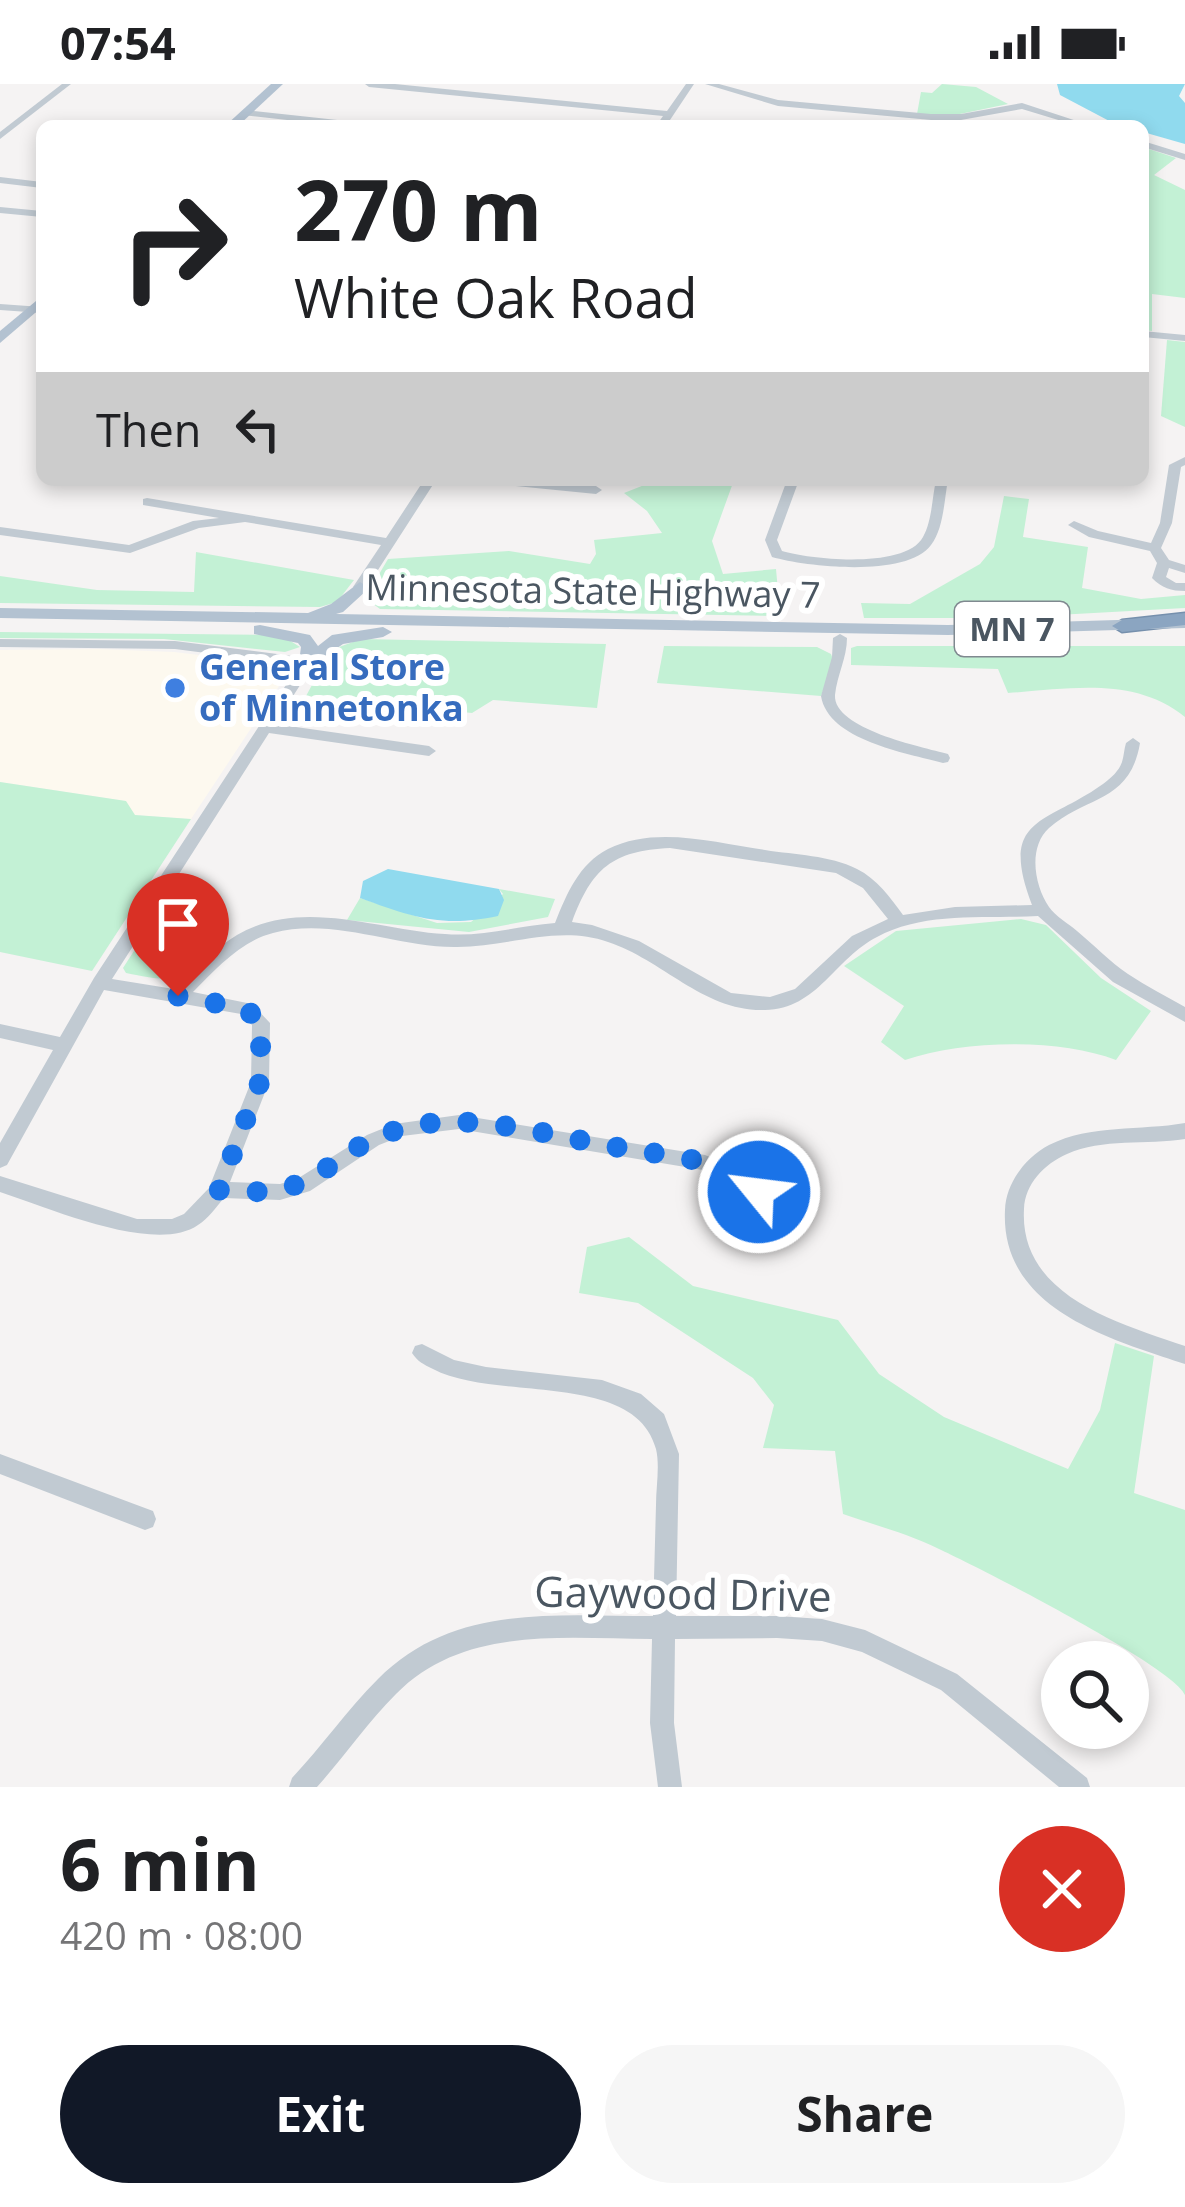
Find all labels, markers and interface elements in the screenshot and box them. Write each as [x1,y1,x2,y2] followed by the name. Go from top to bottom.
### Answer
[60,12,176,73] text: 07:54
[294,151,542,266] text: 270 m
[96,168,252,324] icon: right
[294,260,697,334] text: White Oak Road
[225,396,291,462] icon: left
[96,399,201,460] text: Then
[365,562,821,619] street label: Minnesota State Highway 7
[955,602,1069,656] road number: MN 7
[199,642,464,732] place label: General Store of Minnetonka
[162,675,188,701] marker: General Store of Minnetonka
[127,873,229,996] pin
[145,891,211,957] icon: arrive
[696,1129,822,1255] position arrow
[534,1561,832,1624] street label: Gaywood Drive
[1041,1641,1149,1749] map controls
[1041,1641,1149,1749] button: search
[60,1814,260,1912] text: 6 min
[999,1826,1125,1952] button: close
[60,1908,303,1961] text: 420 m · 08:00
[60,2045,581,2183] button: Exit
[605,2045,1125,2183] button: Share

